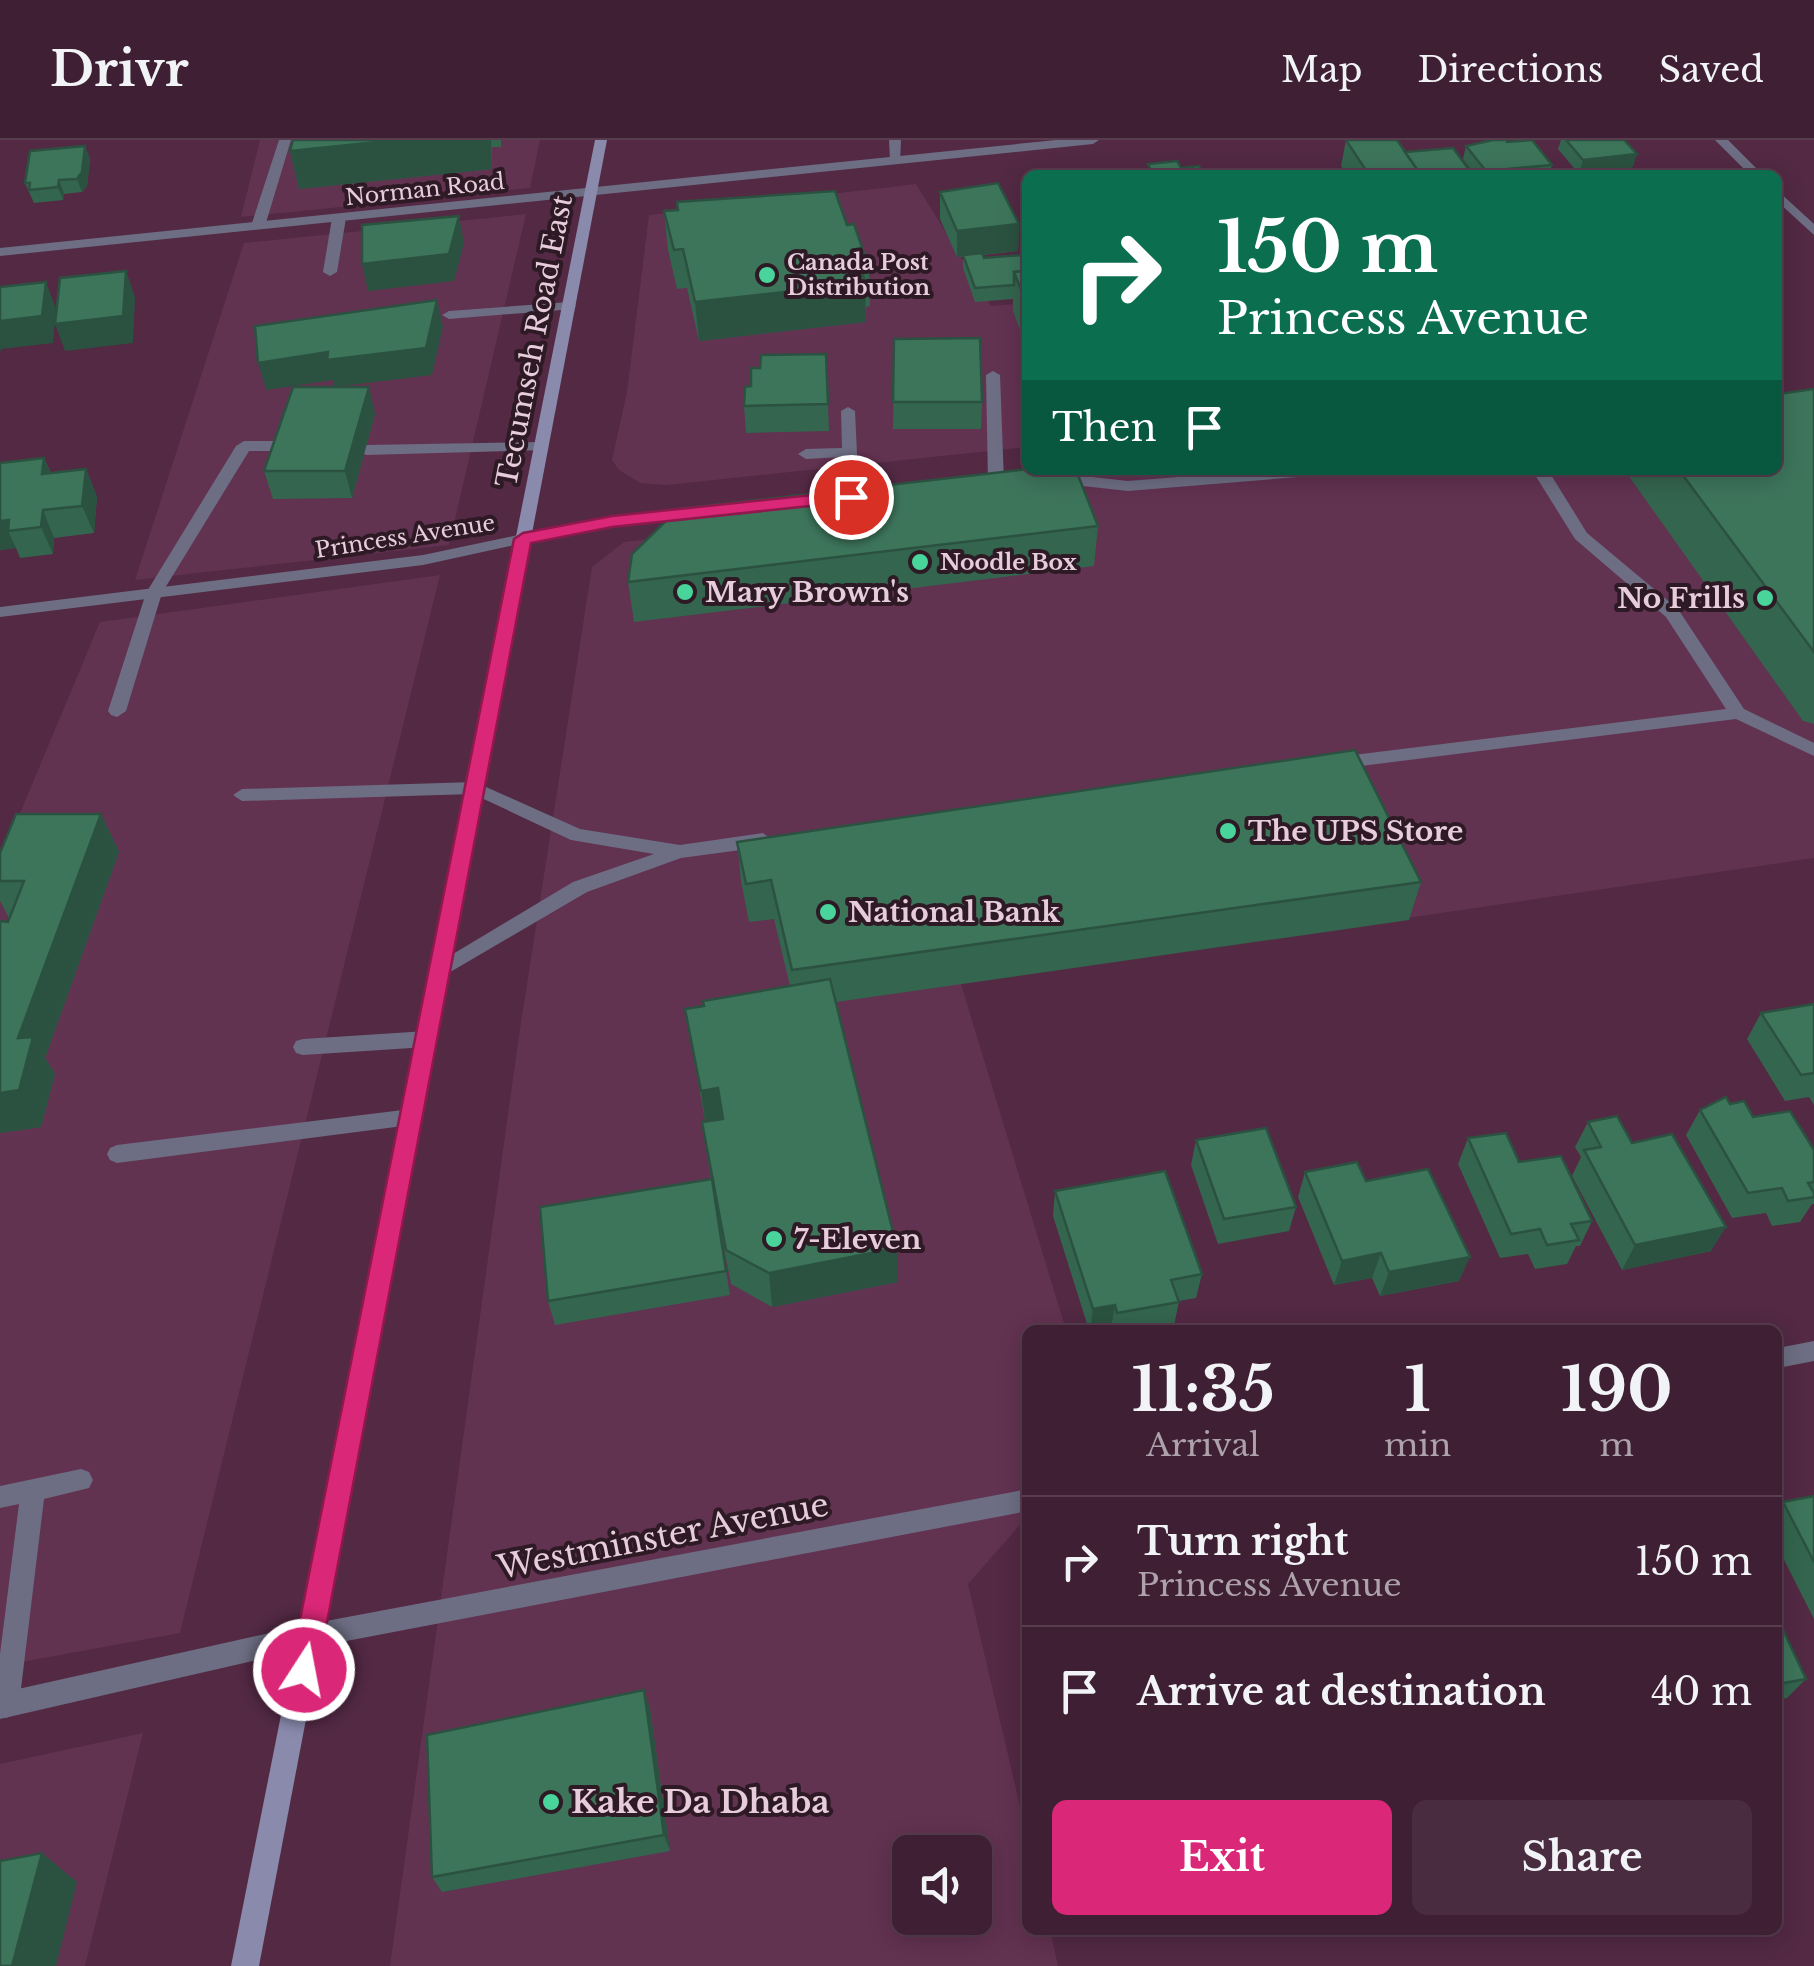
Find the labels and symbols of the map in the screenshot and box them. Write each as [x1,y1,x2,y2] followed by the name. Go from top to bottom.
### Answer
[344,168,506,211] street label: Norman Road
[489,192,580,490] street label: Tecumseh Road East
[787,249,930,301] place label: Canada Post Distribution
[756,264,778,286] marker: Canada Post Distribution
[809,455,894,540] pin
[313,509,497,564] street label: Princess Avenue
[940,549,1077,576] place label: Noodle Box
[909,551,931,573] marker: Noodle Box
[705,575,909,610] place label: Mary Brown's
[674,581,696,603] marker: Mary Brown's
[1617,581,1745,616] place label: No Frills
[1754,587,1776,609] marker: No Frills
[1248,814,1463,849] place label: The UPS Store
[1217,820,1239,842] marker: The UPS Store
[848,895,1060,930] place label: National Bank
[817,901,839,923] marker: National Bank
[794,1222,921,1257] place label: 7-Eleven
[763,1228,785,1250] marker: 7-Eleven
[493,1484,832,1588] street label: Westminster Avenue
[252,1618,356,1722] position arrow
[571,1782,830,1822] place label: Kake Da Dhaba
[540,1791,562,1813] marker: Kake Da Dhaba

